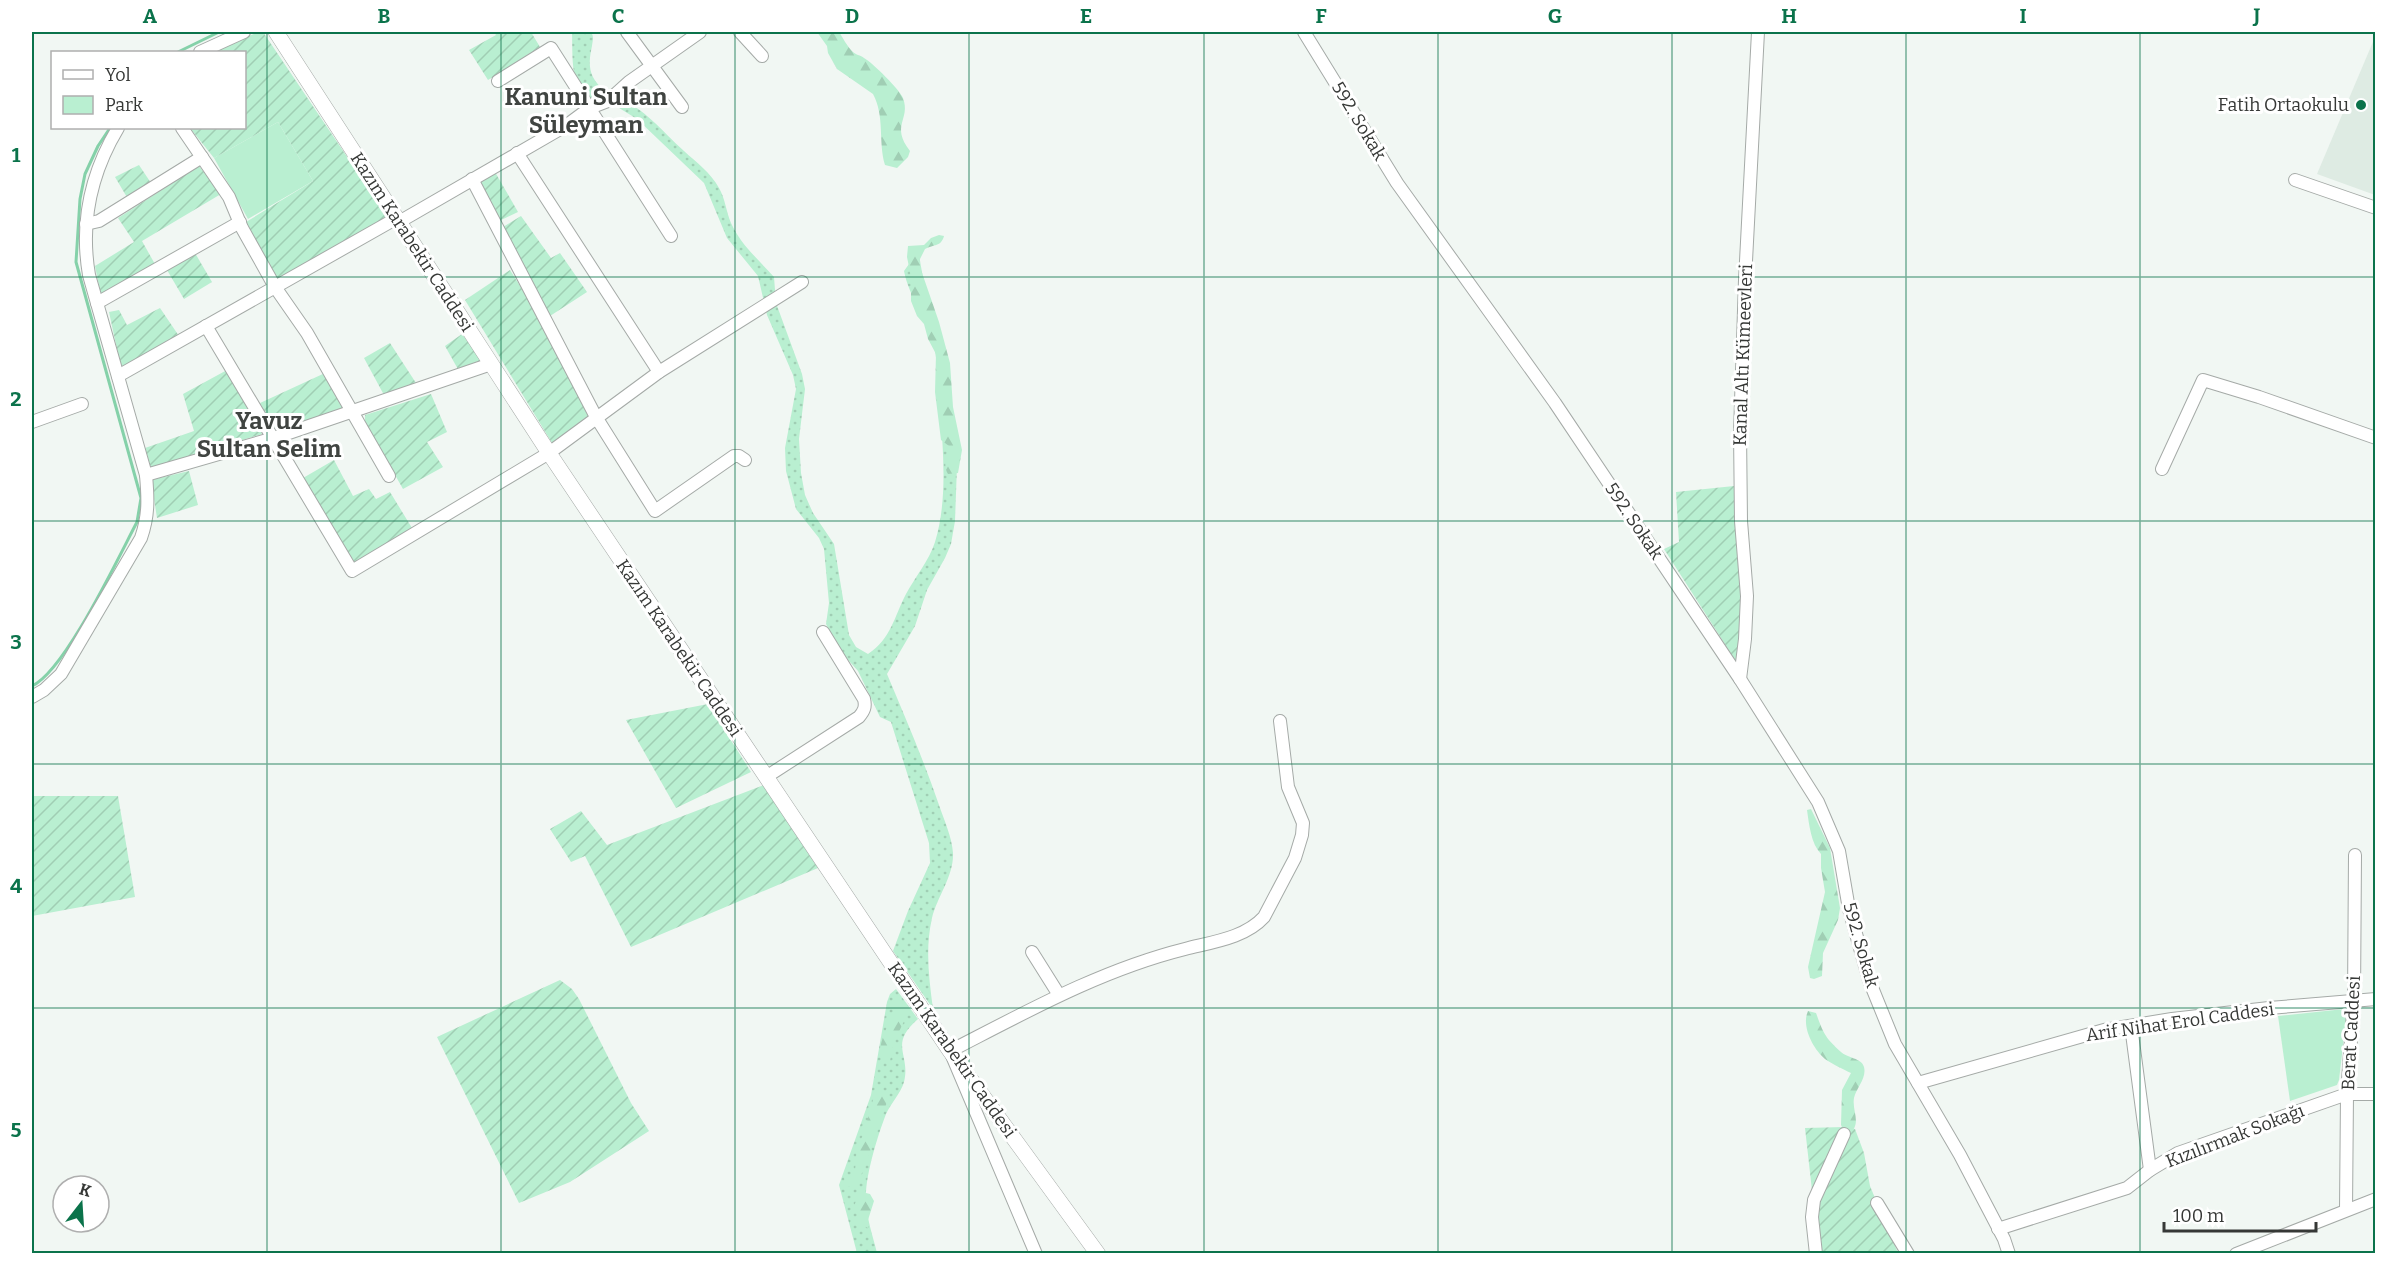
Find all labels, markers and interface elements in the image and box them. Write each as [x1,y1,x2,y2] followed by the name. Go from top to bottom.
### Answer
[143,4,158,28] text: A
[378,4,391,28] text: B
[612,4,624,28] text: C
[845,4,859,28] text: D
[1080,4,1092,28] text: E
[1315,4,1327,28] text: F
[1548,4,1562,28] text: G
[1781,4,1797,28] text: H
[2019,4,2027,28] text: I
[2253,4,2261,28] text: J
[51,51,246,129] legend
[105,64,131,86] text: Yol
[1327,78,1391,165] street label: 592. Sokak
[505,83,668,139] district label: Kanuni Sultan Süleyman
[105,94,144,116] text: Park
[2218,94,2349,116] place label: Fatih Ortaokulu
[2354,98,2368,112] marker: Fatih Ortaokulu
[12,143,21,167] text: 1
[346,148,478,336] street label: Kazım Karabekir Caddesi
[1729,264,1757,446] street label: Kanal Altı Kümeevleri
[10,387,22,411] text: 2
[197,407,341,463] district label: Yavuz Sultan Selim
[1600,478,1668,564] street label: 592. Sokak
[611,555,747,741] street label: Kazım Karabekir Caddesi
[10,630,22,654] text: 3
[10,874,22,898] text: 4
[1838,900,1884,991] street label: 592. Sokak
[883,958,1021,1142] street label: Kazım Karabekir Caddesi
[2337,975,2365,1091] street label: Berat Caddesi
[2084,998,2276,1046] street label: Arif Nihat Erol Caddesi
[2163,1099,2307,1173] street label: Kızılırmak Sokağı
[11,1118,22,1142] text: 5
[51,1174,111,1234] north arrow
[77,1179,94,1201] text: K
[2164,1195,2316,1233] scale bar
[2173,1205,2224,1227] text: 100 m

